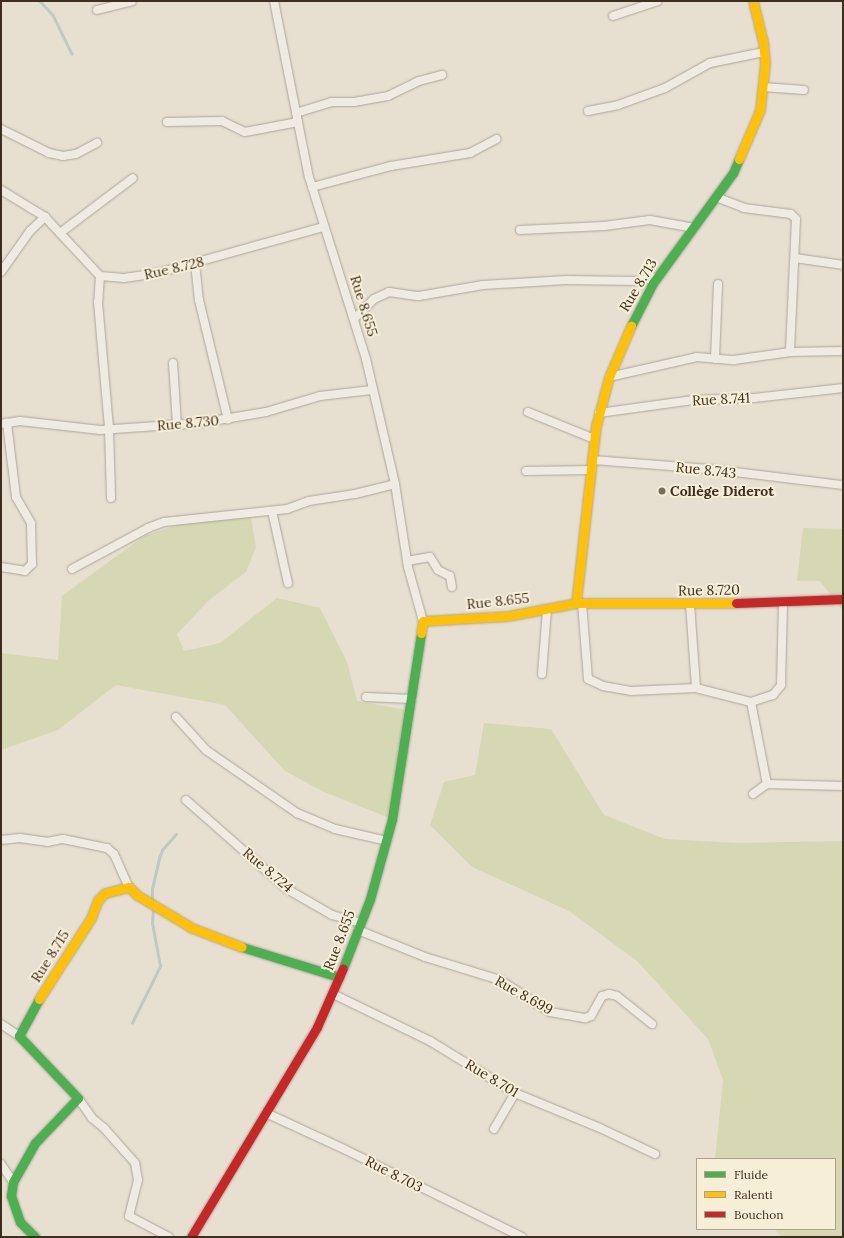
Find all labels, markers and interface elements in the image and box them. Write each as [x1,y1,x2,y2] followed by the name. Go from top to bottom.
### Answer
[142,253,206,283] street label: Rue 8.728
[616,256,660,314] street label: Rue 8.713
[347,273,381,339] street label: Rue 8.655
[691,389,751,409] street label: Rue 8.741
[156,412,220,434] street label: Rue 8.730
[675,458,737,482] street label: Rue 8.743
[670,483,774,499] place label: Collège Diderot
[657,486,667,496] marker: Collège Diderot
[678,581,740,599] street label: Rue 8.720
[466,589,530,613] street label: Rue 8.655
[239,844,297,896] street label: Rue 8.724
[320,908,358,972] street label: Rue 8.655
[27,927,73,985] street label: Rue 8.715
[492,972,556,1018] street label: Rue 8.699
[462,1055,522,1101] street label: Rue 8.701
[362,1152,426,1196] street label: Rue 8.703
[696,1158,836,1230] legend
[734,1167,768,1182] text: Fluide
[734,1187,773,1202] text: Ralenti
[734,1207,784,1222] text: Bouchon

